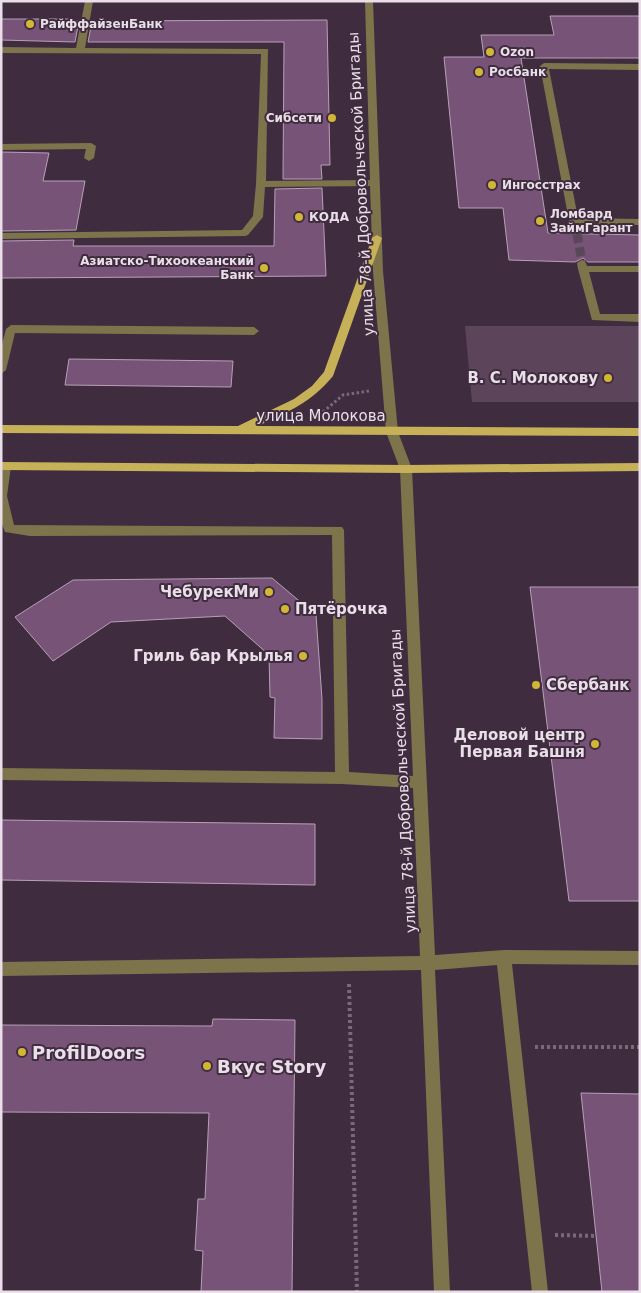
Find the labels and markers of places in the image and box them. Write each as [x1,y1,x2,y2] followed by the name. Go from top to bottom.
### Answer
[40,17,163,31] place label: РайффайзенБанк
[24,18,36,30] marker: РайффайзенБанк
[500,45,534,59] place label: Ozon
[484,46,496,58] marker: Ozon
[489,65,546,79] place label: Росбанк
[473,66,485,78] marker: Росбанк
[266,111,322,125] place label: Сибсети
[326,112,338,124] marker: Сибсети
[502,178,581,192] place label: Ингосстрах
[486,179,498,191] marker: Ингосстрах
[550,207,633,235] place label: Ломбард ЗаймГарант
[309,210,350,224] place label: КОДА
[293,211,305,223] marker: КОДА
[534,215,546,227] marker: Ломбард ЗаймГарант
[80,254,254,282] place label: Азиатско-Тихоокеанский Банк
[258,262,270,274] marker: Азиатско-Тихоокеанский Банк
[467,369,598,387] place label: В. С. Молокову
[602,372,614,384] marker: В. С. Молокову
[160,583,259,601] place label: ЧебурекМи
[263,586,275,598] marker: ЧебурекМи
[295,600,388,618] place label: Пятёрочка
[279,603,291,615] marker: Пятёрочка
[133,647,293,665] place label: Гриль бар Крылья
[297,650,309,662] marker: Гриль бар Крылья
[546,676,630,694] place label: Сбербанк
[530,679,542,691] marker: Сбербанк
[454,726,585,761] place label: Деловой центр Первая Башня
[589,738,601,750] marker: Деловой центр Первая Башня
[32,1042,145,1063] place label: ProfilDoors
[16,1046,28,1058] marker: ProfilDoors
[217,1056,326,1077] place label: Вкус Story
[201,1060,213,1072] marker: Вкус Story

